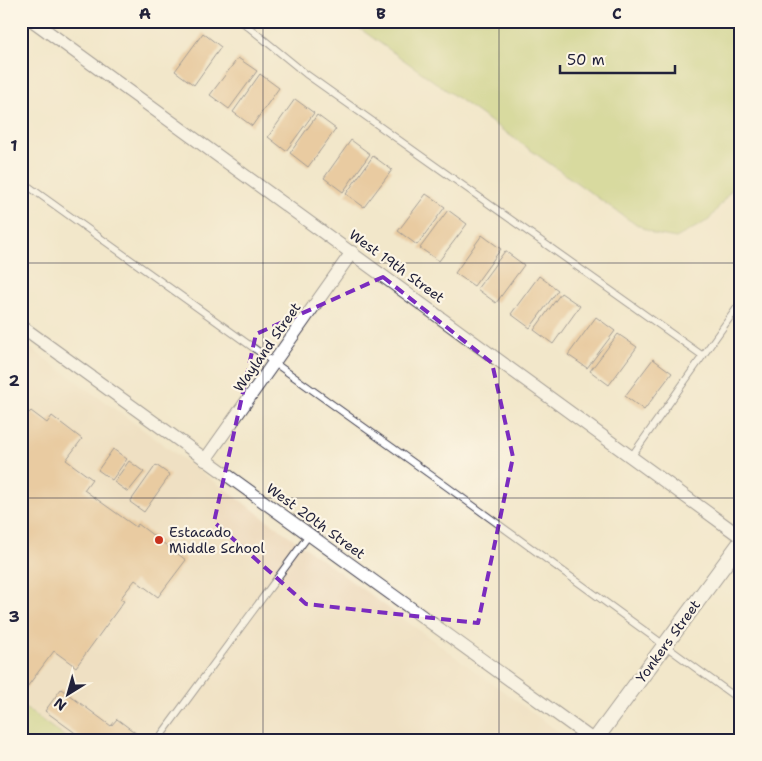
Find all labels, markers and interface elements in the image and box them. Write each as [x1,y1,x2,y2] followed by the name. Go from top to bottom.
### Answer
[139,3,151,24] text: A
[376,3,386,24] text: B
[612,3,622,24] text: C
[560,42,674,74] scale bar
[567,50,605,70] text: 50 m
[10,135,18,156] text: 1
[346,225,448,307] street label: West 19th Street
[229,299,305,395] street label: Wayland Street
[8,370,20,391] text: 2
[263,479,369,563] street label: West 20th Street
[169,523,265,557] place label: Estacado Middle School
[153,534,165,546] marker: Estacado Middle School
[632,596,704,686] street label: Yonkers Street
[8,606,20,627] text: 3
[42,668,92,718] north arrow
[50,694,70,715] text: N

